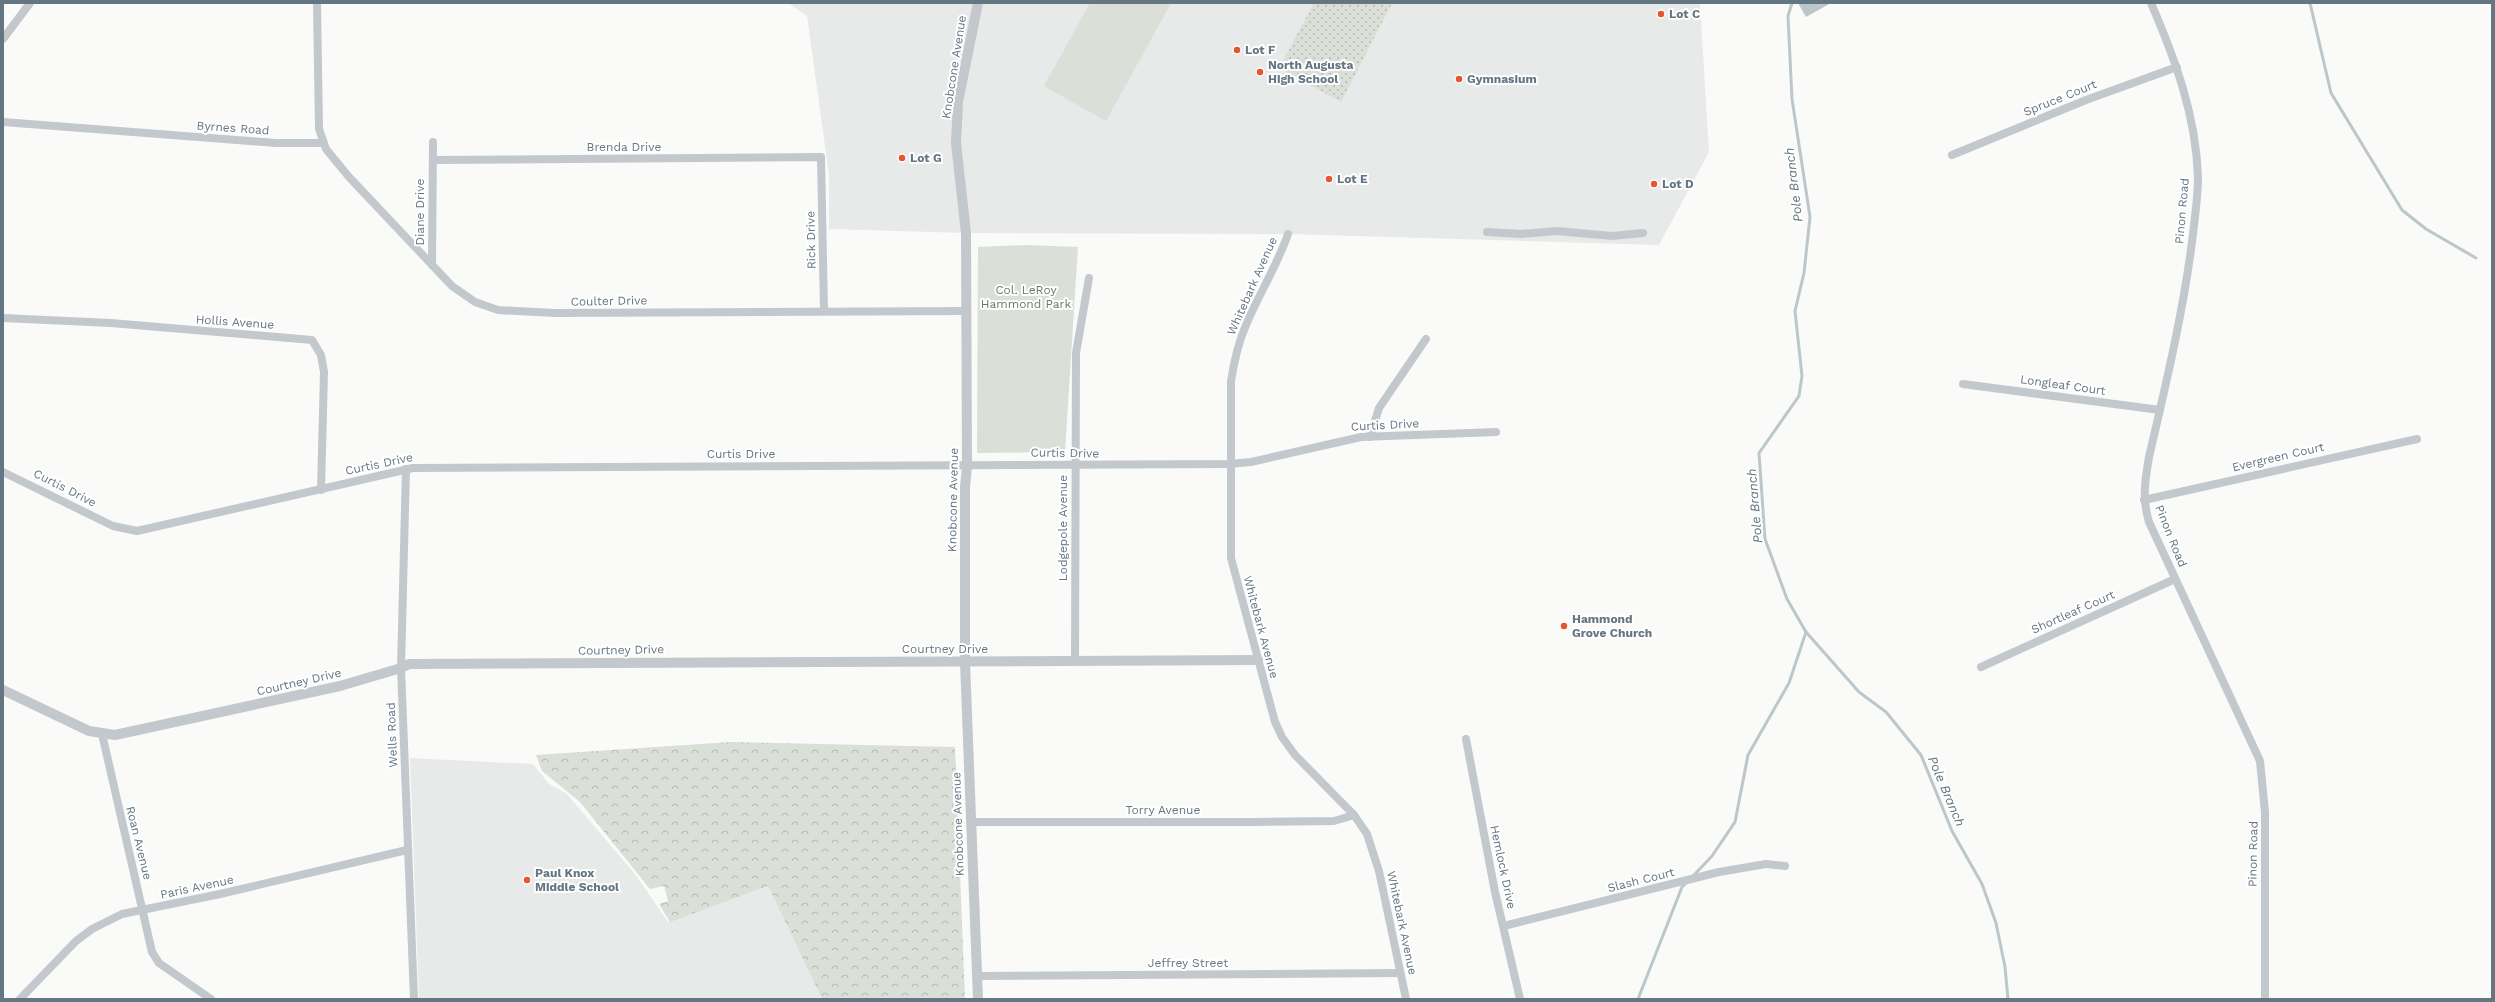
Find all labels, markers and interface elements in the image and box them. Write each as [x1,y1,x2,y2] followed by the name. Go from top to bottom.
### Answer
[1669,7,1700,21] place label: Lot C
[1656,9,1666,19] marker: Lot C
[939,14,969,120] street label: Knobcone Avenue
[1245,43,1276,57] place label: Lot F
[1232,45,1242,55] marker: Lot F
[1268,58,1353,86] place label: North Augusta High School
[1255,67,1265,77] marker: North Augusta High School
[1467,72,1537,86] place label: Gymnasium
[1454,74,1464,84] marker: Gymnasium
[2021,77,2099,119] street label: Spruce Court
[196,118,270,138] street label: Byrnes Road
[587,140,662,154] street label: Brenda Drive
[1781,147,1806,223] water label: Pole Branch
[910,151,942,165] place label: Lot G
[897,153,907,163] marker: Lot G
[1337,172,1368,186] place label: Lot E
[1324,174,1334,184] marker: Lot E
[1662,177,1694,191] place label: Lot D
[413,178,427,245] street label: Diane Drive
[2172,178,2192,244] street label: Pinon Road
[1649,179,1659,189] marker: Lot D
[803,211,819,269] street label: Rick Drive
[1224,235,1280,337] street label: Whitebark Avenue
[981,283,1071,311] park label: Col. LeRoy Hammond Park
[570,293,648,309] street label: Coulter Drive
[195,312,275,332] street label: Hollis Avenue
[2019,372,2107,398] street label: Longleaf Court
[1350,416,1420,434] street label: Curtis Drive
[2231,440,2325,474] street label: Evergreen Court
[1031,445,1100,461] street label: Curtis Drive
[707,447,775,461] street label: Curtis Drive
[945,448,961,552] street label: Knobcone Avenue
[344,450,414,478] street label: Curtis Drive
[31,466,99,510] street label: Curtis Drive
[1744,468,1765,544] water label: Pole Branch
[1056,475,1070,581] street label: Lodgepole Avenue
[2152,503,2190,569] street label: Pinon Road
[1241,574,1281,680] street label: Whitebark Avenue
[2029,587,2117,637] street label: Shortleaf Court
[1572,612,1652,640] place label: Hammond Grove Church
[1559,621,1569,631] marker: Hammond Grove Church
[578,642,664,658] street label: Courtney Drive
[902,642,988,656] street label: Courtney Drive
[255,665,343,699] street label: Courtney Drive
[384,702,400,768] street label: Wells Road
[1925,754,1968,829] water label: Pole Branch
[949,772,967,876] street label: Knobcone Avenue
[1126,803,1201,817] street label: Torry Avenue
[123,805,155,881] street label: Roan Avenue
[2245,821,2261,887] street label: Pinon Road
[1487,824,1519,910] street label: Hemlock Drive
[1606,865,1676,895] street label: Slash Court
[535,866,619,894] place label: Paul Knox Middle School
[1384,870,1420,976] street label: Whitebark Avenue
[159,872,235,902] street label: Paris Avenue
[522,875,532,885] marker: Paul Knox Middle School
[1148,956,1228,970] street label: Jeffrey Street

